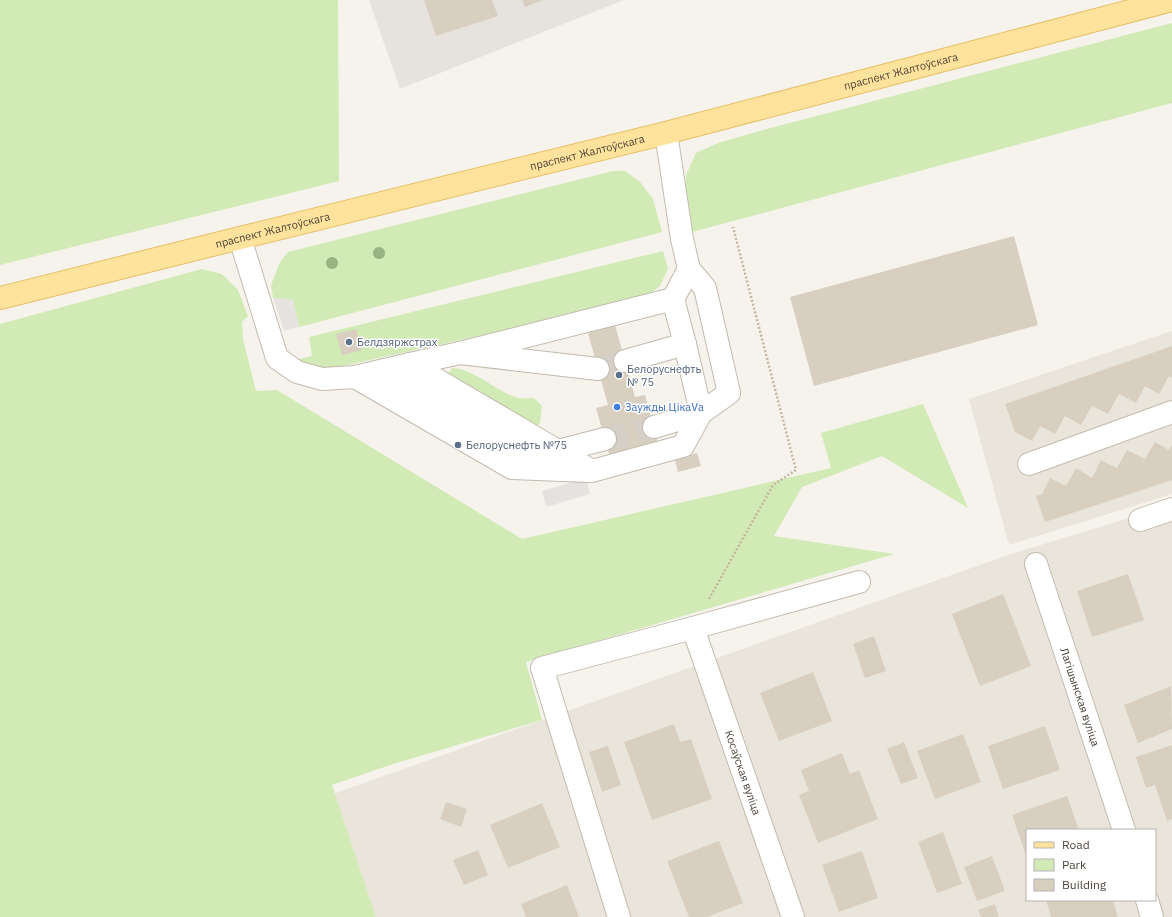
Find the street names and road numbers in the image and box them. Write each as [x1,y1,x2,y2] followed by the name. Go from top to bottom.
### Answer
[842,50,960,93] street label: праспект Жалтоўскага
[528,132,646,173] street label: праспект Жалтоўскага
[214,209,332,251] street label: праспект Жалтоўскага
[1057,646,1103,748] street label: Лагішынская вуліца
[722,728,764,817] street label: Косаўская вуліца

